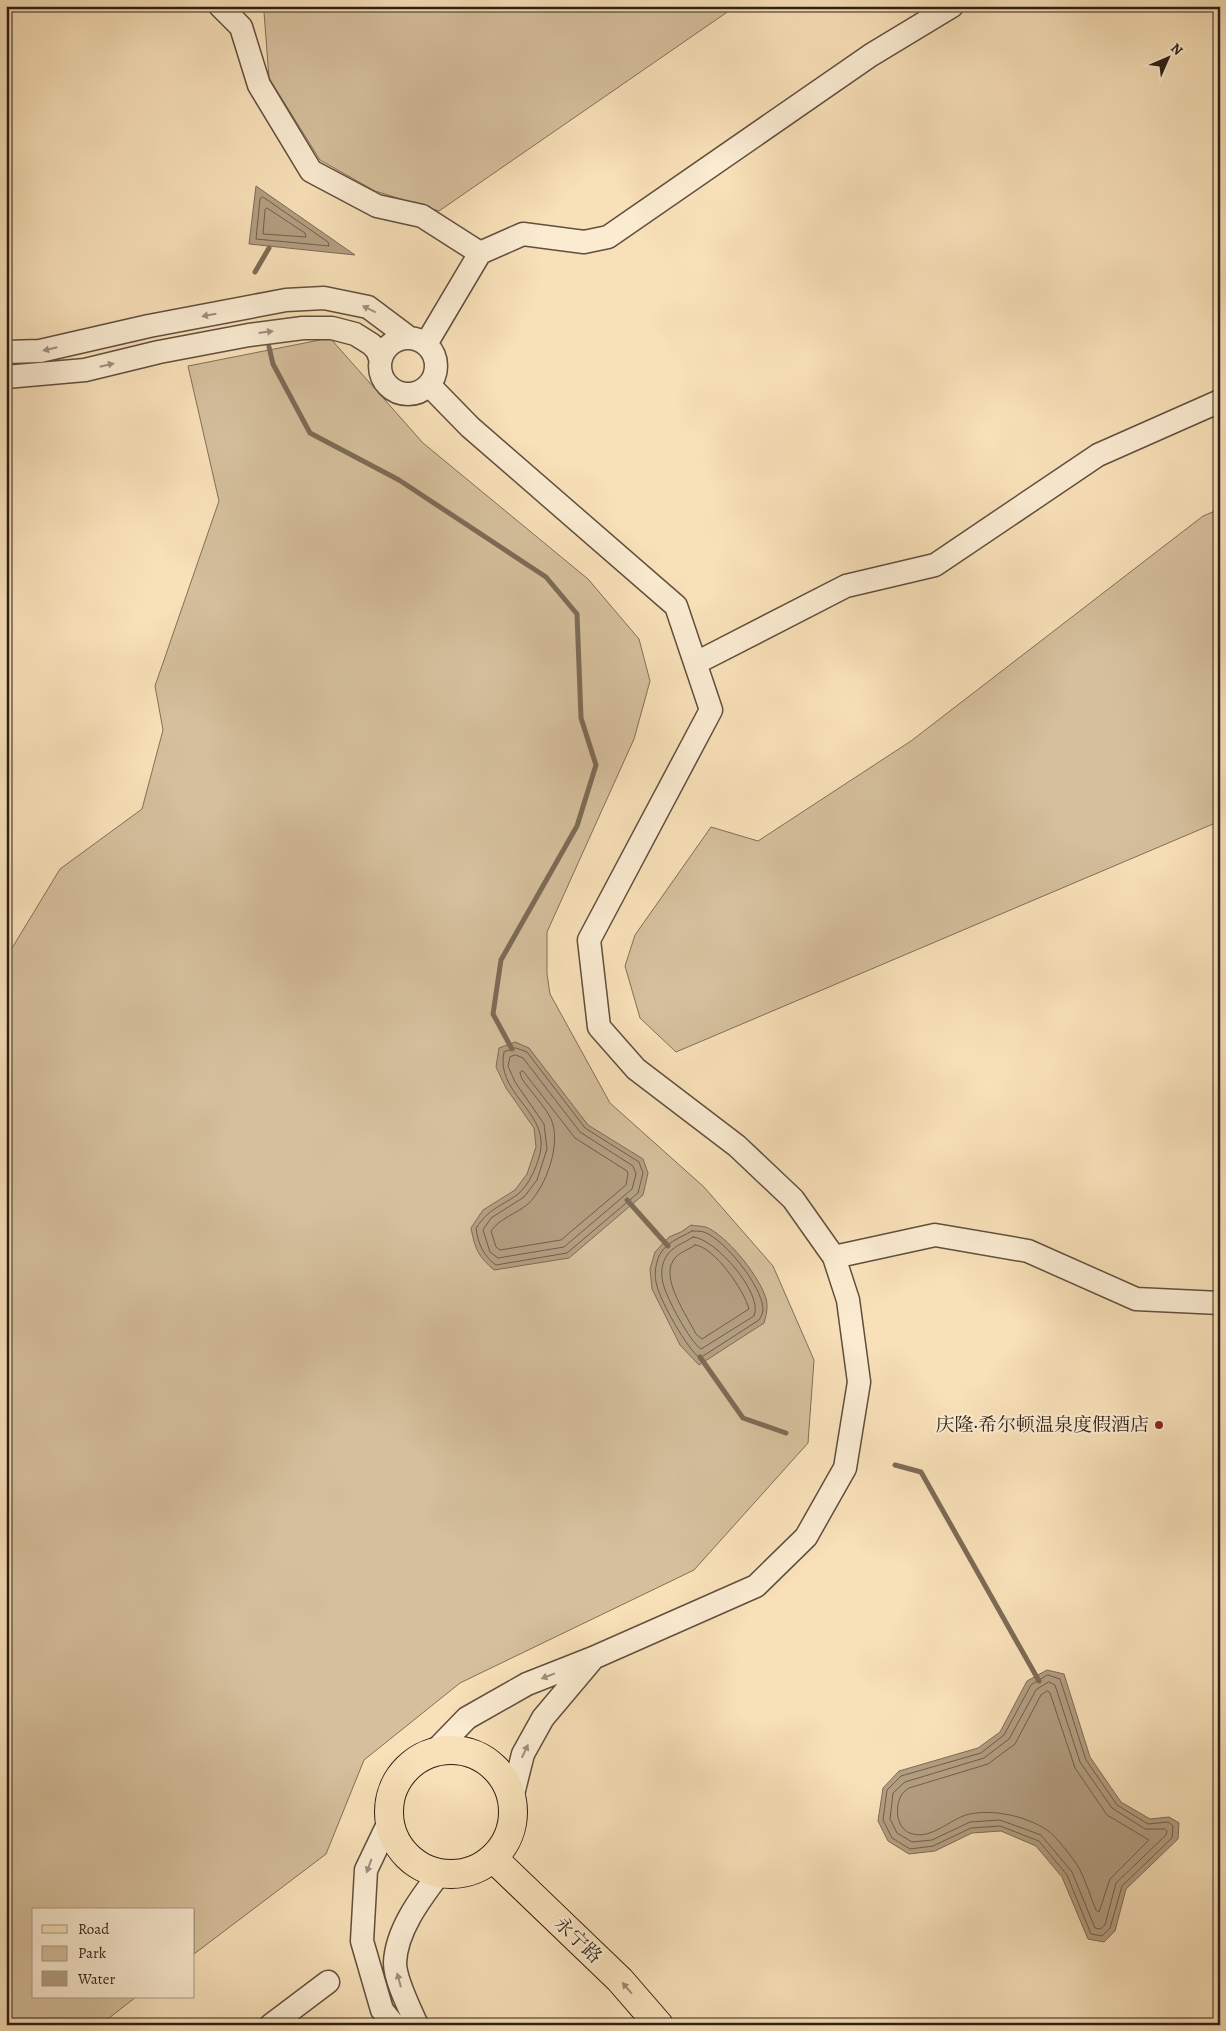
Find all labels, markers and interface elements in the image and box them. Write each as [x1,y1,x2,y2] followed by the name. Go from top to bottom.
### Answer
[1144,32,1194,82] north arrow
[1167,39,1187,59] text: N
[361,305,376,314] one-way arrow
[201,311,217,319] one-way arrow
[258,328,274,336] one-way arrow
[43,345,58,353] one-way arrow
[99,361,114,369] one-way arrow
[935,1412,1149,1438] place label: 庆隆·希尔顿温泉度假酒店
[1153,1419,1165,1431] marker: 庆隆·希尔顿温泉度假酒店
[540,1672,555,1680] one-way arrow
[522,1744,530,1758] one-way arrow
[365,1859,373,1874] one-way arrow
[32,1908,195,1998] legend
[548,1911,608,1969] street label: 永宁路
[78,1919,110,1939] text: Road
[78,1943,107,1963] text: Park
[77,1969,115,1989] text: Water
[395,1972,403,1987] one-way arrow
[622,1982,633,1994] one-way arrow

